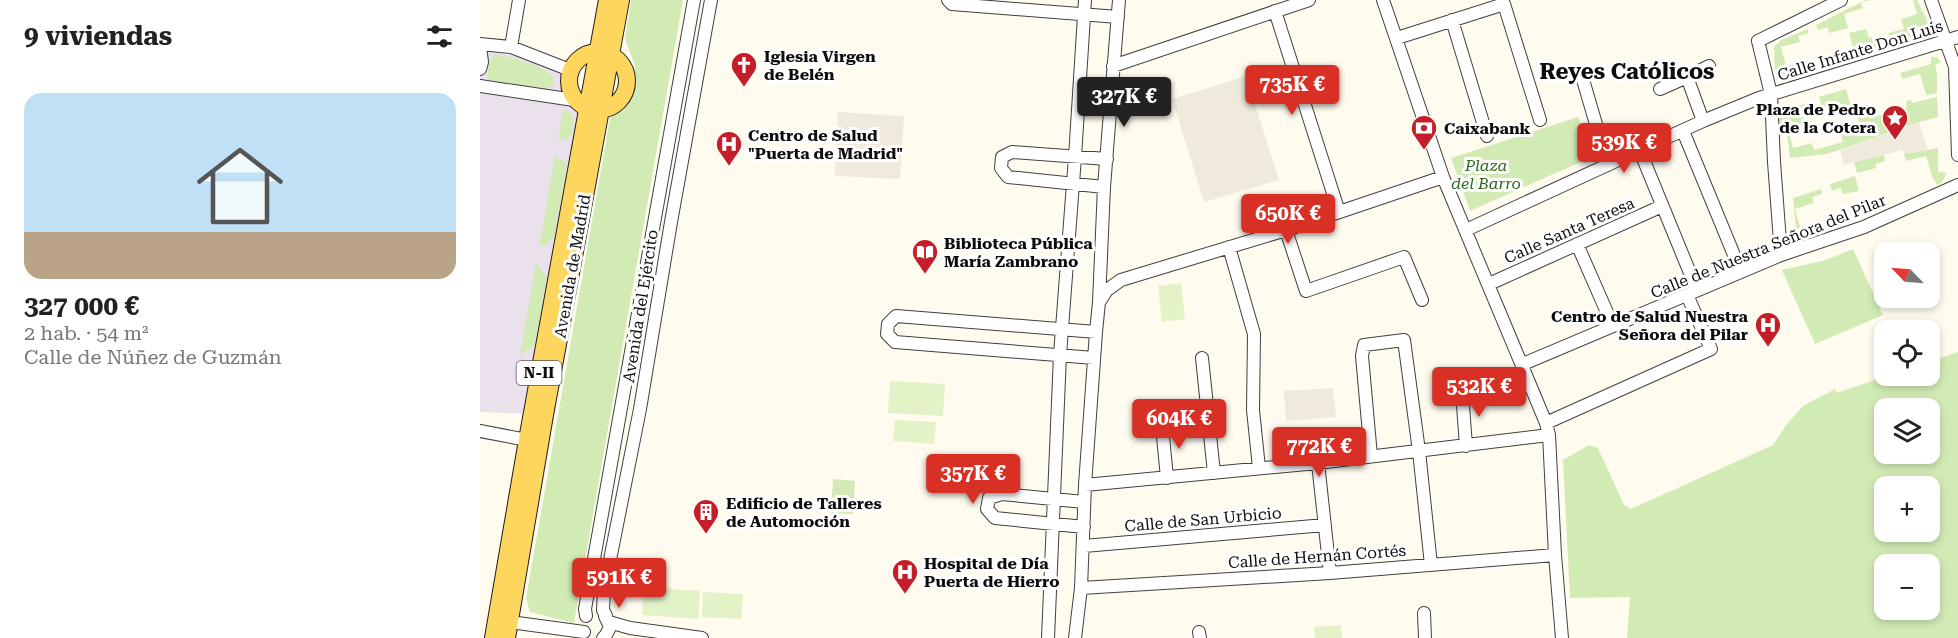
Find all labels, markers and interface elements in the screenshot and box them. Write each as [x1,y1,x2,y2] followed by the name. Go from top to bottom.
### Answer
[1775,16,1946,85] street label: Calle Infante Don Luis
[423,20,456,53] icon: filters
[24,21,172,51] text: 9 viviendas
[764,47,876,84] place label: Iglesia Virgen de Belén
[729,50,759,88] church icon: Iglesia Virgen de Belén
[1540,59,1714,84] district label: Reyes Católicos
[1243,65,1341,116] pin: 735K €
[1259,72,1325,96] text: 735K €
[1075,77,1173,128] pin: 327K €
[1091,84,1157,108] text: 327K €
[1756,100,1877,137] place label: Plaza de Pedro de la Cotera
[1880,103,1910,141] place icon: Plaza de Pedro de la Cotera
[1409,113,1439,151] bank icon: Caixabank
[1444,119,1531,138] place label: Caixabank
[1575,123,1673,174] pin: 539K €
[748,126,903,163] place label: Centro de Salud "Puerta de Madrid"
[714,129,744,167] hospital icon: Centro de Salud "Puerta de Madrid"
[1591,130,1657,154] text: 539K €
[186,132,294,240] icon: home
[1451,156,1521,193] park label: Plaza del Barro
[1648,190,1889,302] street label: Calle de Nuestra Señora del Pilar
[550,193,594,339] street label: Avenida de Madrid
[1501,193,1637,268] street label: Calle Santa Teresa
[1239,194,1337,245] pin: 650K €
[1255,201,1321,225] text: 650K €
[619,228,662,384] street label: Avenida del Ejército
[944,234,1093,271] place label: Biblioteca Pública María Zambrano
[910,237,940,275] library icon: Biblioteca Pública María Zambrano
[1874,242,1940,308] north arrow
[1874,242,1940,620] map controls
[24,291,139,321] text: 327 000 €
[1551,307,1749,344] place label: Centro de Salud Nuestra Señora del Pilar
[1753,310,1783,348] hospital icon: Centro de Salud Nuestra Señora del Pilar
[1874,320,1940,386] button: locate
[24,321,148,345] text: 2 hab. · 54 m²
[24,345,282,369] text: Calle de Núñez de Guzmán
[516,361,562,385] road number: N-II
[1430,367,1528,418] pin: 532K €
[1446,374,1512,398] text: 532K €
[1874,398,1940,464] button: layers
[1130,399,1228,450] pin: 604K €
[1146,406,1212,430] text: 604K €
[1270,427,1368,478] pin: 772K €
[1286,434,1352,458] text: 772K €
[924,454,1022,505] pin: 357K €
[940,461,1006,485] text: 357K €
[1874,476,1940,542] button: +
[726,494,882,531] place label: Edificio de Talleres de Automoción
[691,497,721,535] building icon: Edificio de Talleres de Automoción
[1124,503,1282,536] street label: Calle de San Urbicio
[1227,541,1407,572] street label: Calle de Hernán Cortés
[924,554,1060,591] place label: Hospital de Día Puerta de Hierro
[1874,554,1940,620] button: −
[890,557,920,595] hospital icon: Hospital de Día Puerta de Hierro
[570,558,668,609] pin: 591K €
[586,565,652,589] text: 591K €

